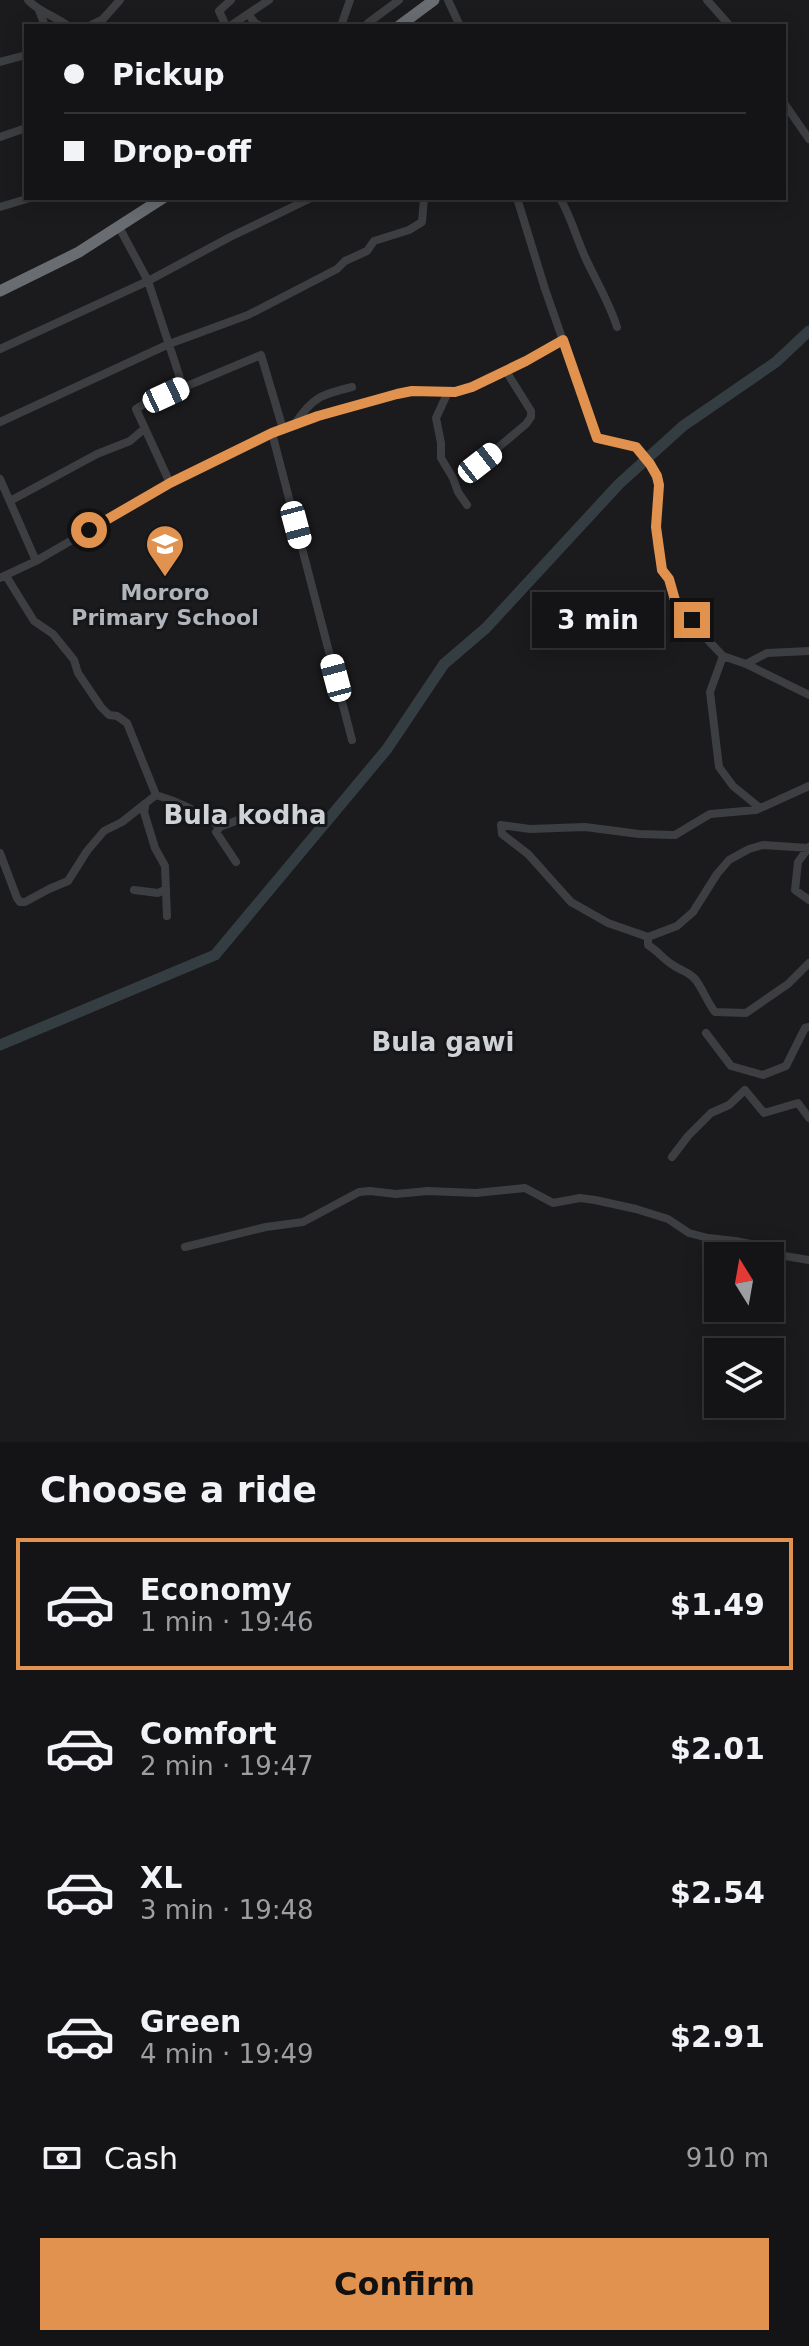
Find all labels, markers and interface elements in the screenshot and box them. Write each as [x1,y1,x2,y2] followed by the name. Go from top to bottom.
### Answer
[112,57,225,92] text: Pickup
[112,134,251,169] text: Drop-off
[139,374,193,416] car
[454,439,506,487] car
[278,499,314,551] car
[71,512,107,548] route start
[144,523,186,578] school or university icon: Mororo Primary School
[71,580,259,630] place label: Mororo Primary School
[532,592,664,648] callout: 3 min
[674,602,710,638] route end
[557,605,639,635] text: 3 min
[318,652,354,704] car
[164,800,326,830] district label: Bula kodha
[372,1027,514,1057] district label: Bula gawi
[704,1242,784,1322] north arrow
[704,1242,784,1418] map controls
[704,1338,784,1418] button: layers
[40,1469,317,1510] text: Choose a ride
[44,1568,116,1640] icon: car
[140,1572,292,1607] text: Economy
[670,1587,765,1622] text: $1.49
[140,1607,314,1637] text: 1 min · 19:46
[44,1712,116,1784] icon: car
[140,1716,277,1751] text: Comfort
[670,1731,765,1766] text: $2.01
[140,1751,314,1781] text: 2 min · 19:47
[44,1856,116,1928] icon: car
[140,1860,182,1895] text: XL
[670,1875,765,1910] text: $2.54
[140,1895,314,1925] text: 3 min · 19:48
[44,2000,116,2072] icon: car
[140,2004,241,2039] text: Green
[670,2019,765,2054] text: $2.91
[140,2039,314,2069] text: 4 min · 19:49
[40,2136,84,2180] icon: cash
[104,2141,178,2176] text: Cash
[686,2143,769,2173] text: 910 m
[40,2238,769,2330] button: Confirm

